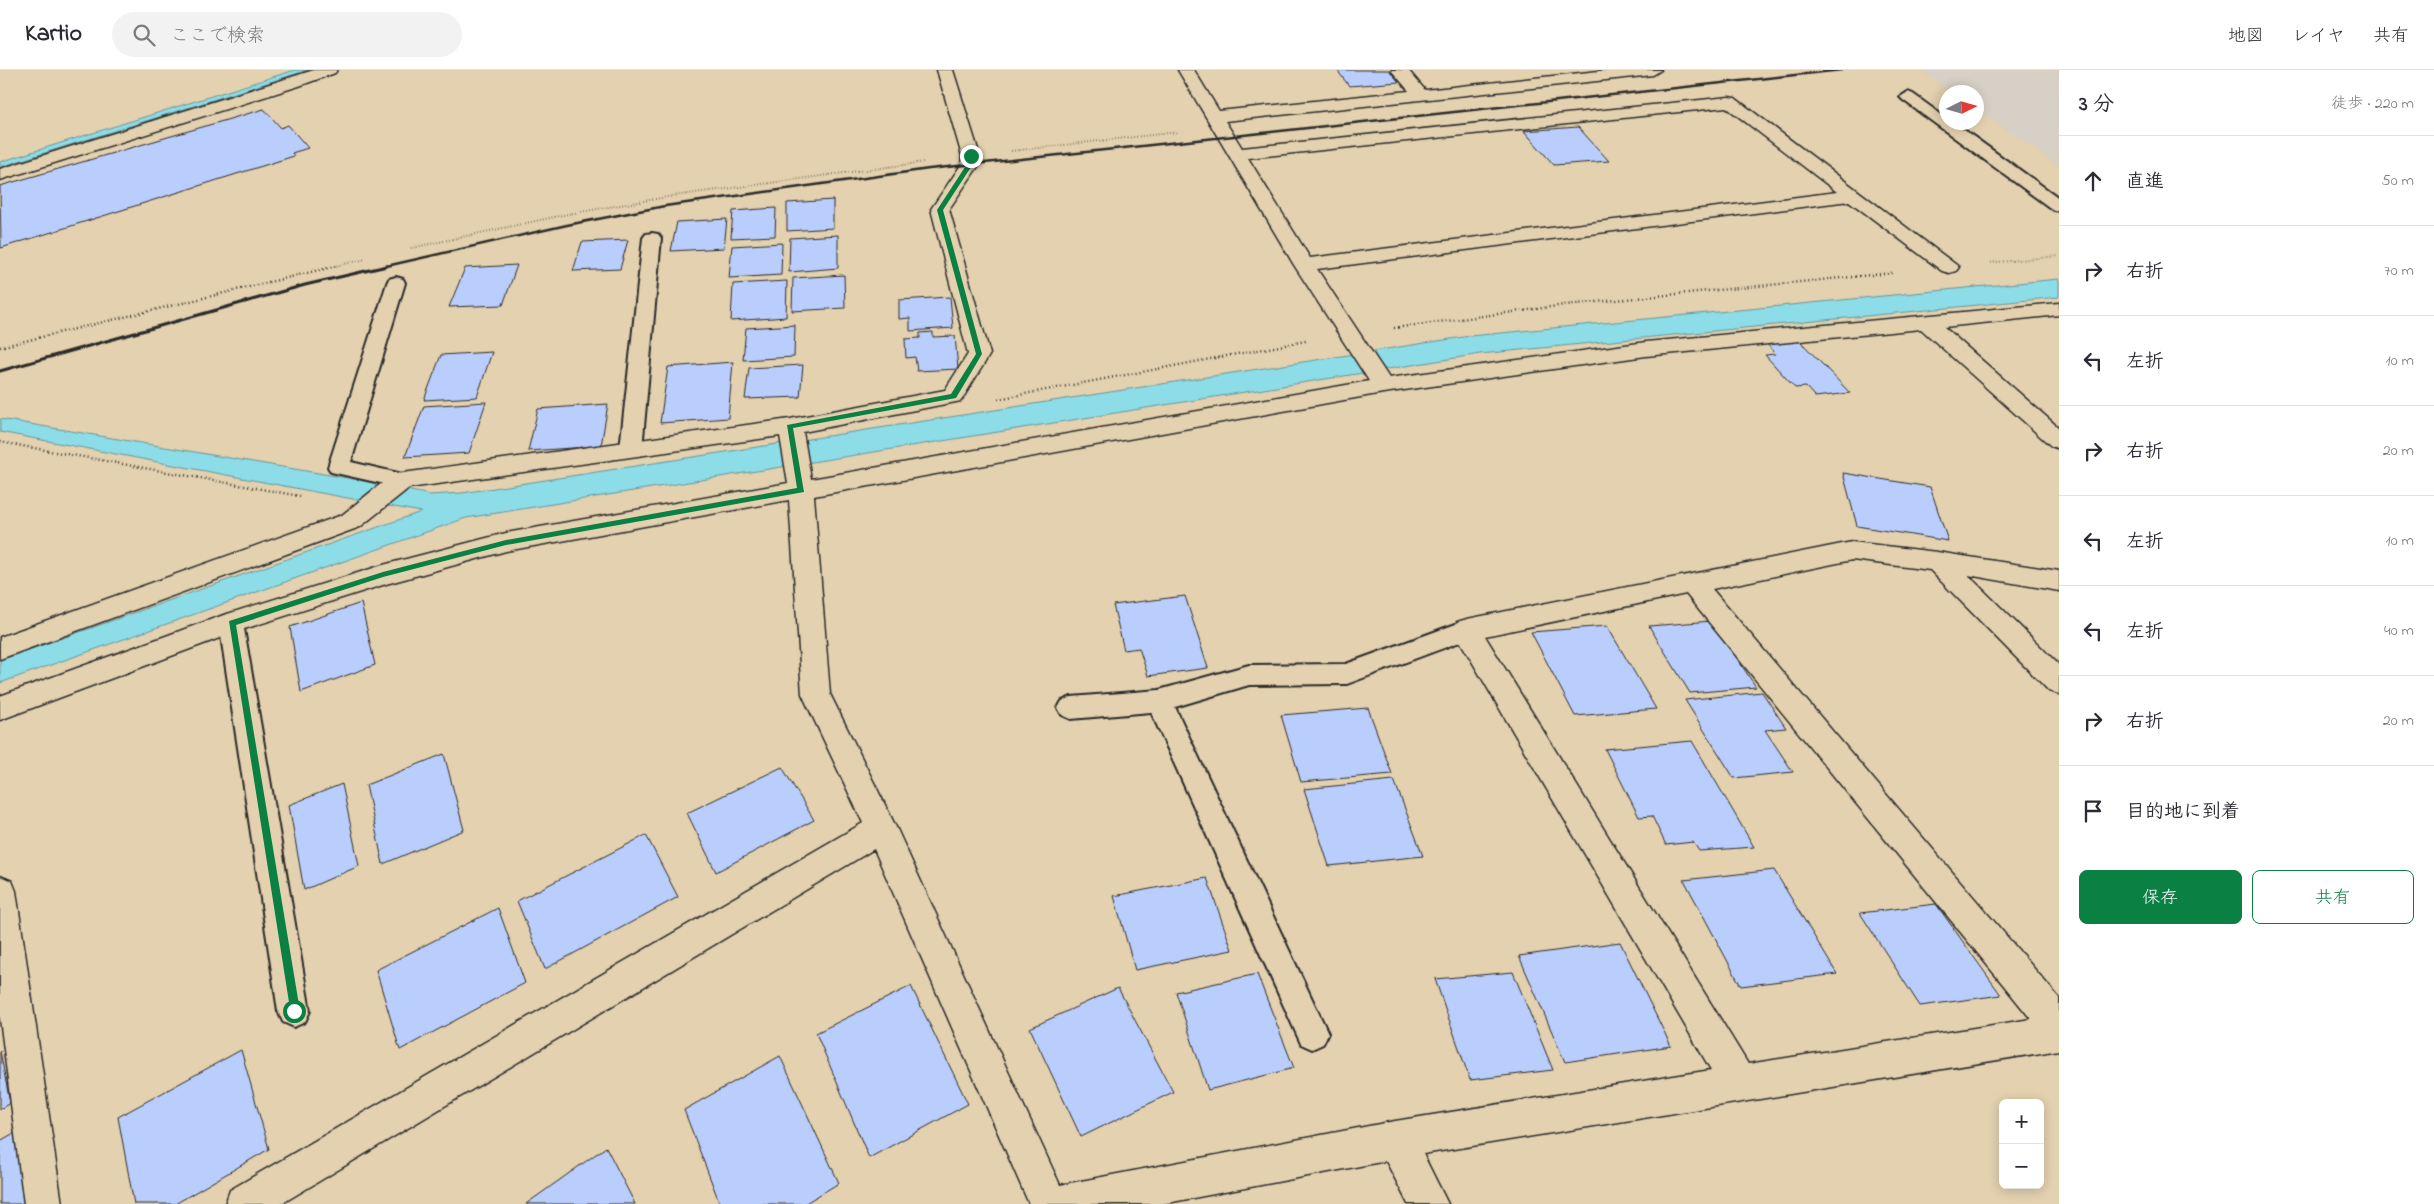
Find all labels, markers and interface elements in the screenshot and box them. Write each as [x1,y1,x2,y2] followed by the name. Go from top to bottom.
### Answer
[112,12,462,57] search box
[25,17,82,52] text: Kartio
[130,21,158,49] icon: search
[170,23,265,50] text: ここで検索
[2228,24,2264,50] text: 地図
[2292,24,2345,50] text: レイヤ
[2373,24,2409,50] text: 共有
[1939,85,1984,130] north arrow
[2079,90,2114,120] text: 3 分
[2331,92,2414,116] text: 徒歩 · 220 m
[960,145,983,168] route end
[2079,167,2107,195] icon: ahead
[2126,169,2164,196] text: 直進
[2382,169,2414,193] text: 50 m
[2079,257,2107,285] icon: right
[2126,259,2164,286] text: 右折
[2384,259,2414,283] text: 70 m
[2079,347,2107,375] icon: left
[2126,349,2164,376] text: 左折
[2386,349,2414,373] text: 10 m
[2079,437,2107,465] icon: right
[2126,439,2164,466] text: 右折
[2383,439,2414,463] text: 20 m
[2079,527,2107,555] icon: left
[2126,529,2164,556] text: 左折
[2386,529,2414,553] text: 10 m
[2079,617,2107,645] icon: left
[2126,619,2164,646] text: 左折
[2384,619,2414,643] text: 40 m
[2079,707,2107,735] icon: right
[2126,709,2164,736] text: 右折
[2383,709,2414,733] text: 20 m
[2079,797,2107,825] icon: arrive
[2126,799,2240,826] text: 目的地に到着
[2079,870,2242,924] button: 保存
[2252,870,2414,924] button: 共有
[283,1000,306,1023] route start
[1999,1099,2044,1189] map controls
[1999,1099,2044,1144] button: +
[1999,1144,2044,1189] button: −

